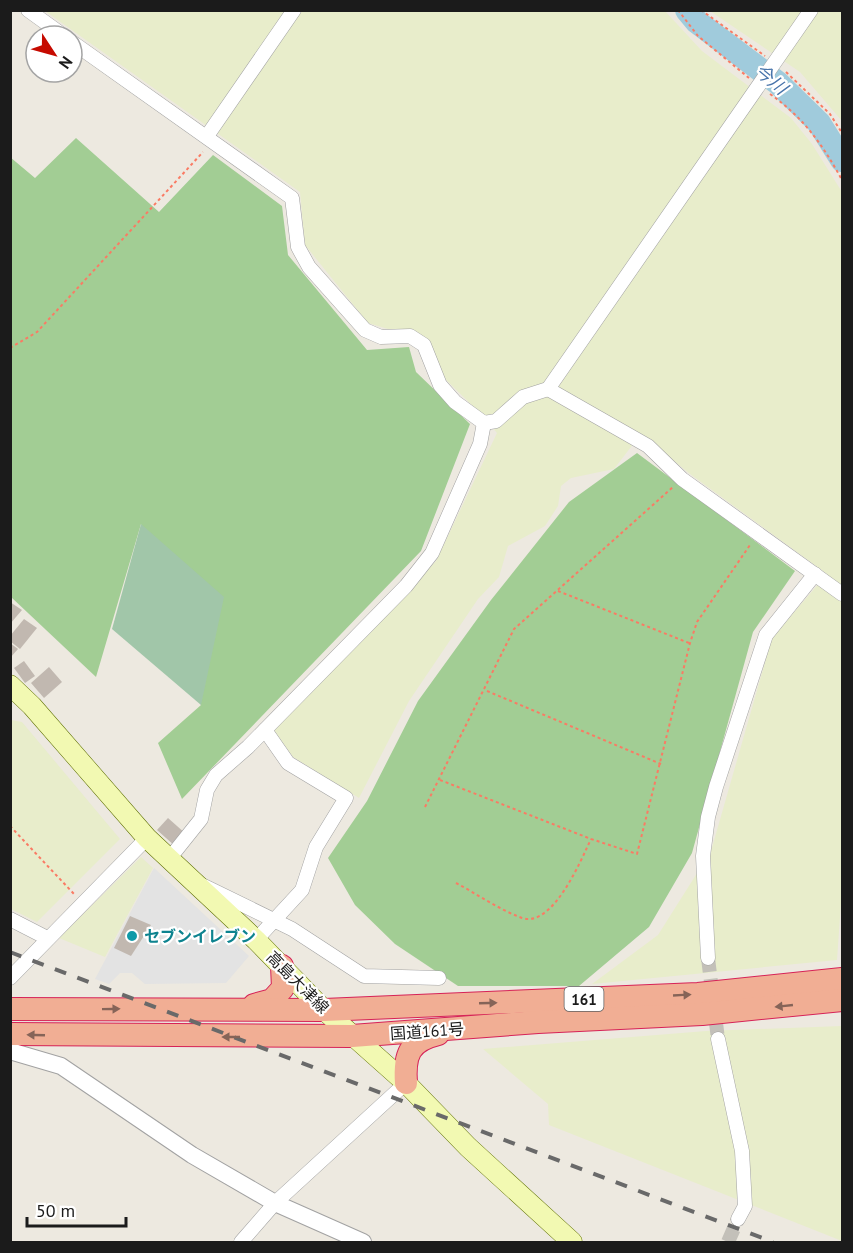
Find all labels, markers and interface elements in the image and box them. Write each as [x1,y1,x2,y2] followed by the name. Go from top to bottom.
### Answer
[24,24,84,84] north arrow
[55,53,77,73] text: N
[750,59,794,101] water label: 今川
[144,926,256,946] place label: セブンイレブン
[125,929,139,943] marker: セブンイレブン
[263,947,333,1017] street label: 高島大津線
[564,987,604,1011] road number: 161
[673,990,692,999] one-way arrow
[478,999,497,1008] one-way arrow
[775,1001,794,1011] one-way arrow
[101,1004,120,1014] one-way arrow
[389,1018,465,1044] street label: 国道161号
[26,1030,45,1040] one-way arrow
[221,1032,240,1042] one-way arrow
[27,1190,126,1228] scale bar
[36,1199,75,1222] text: 50 m

